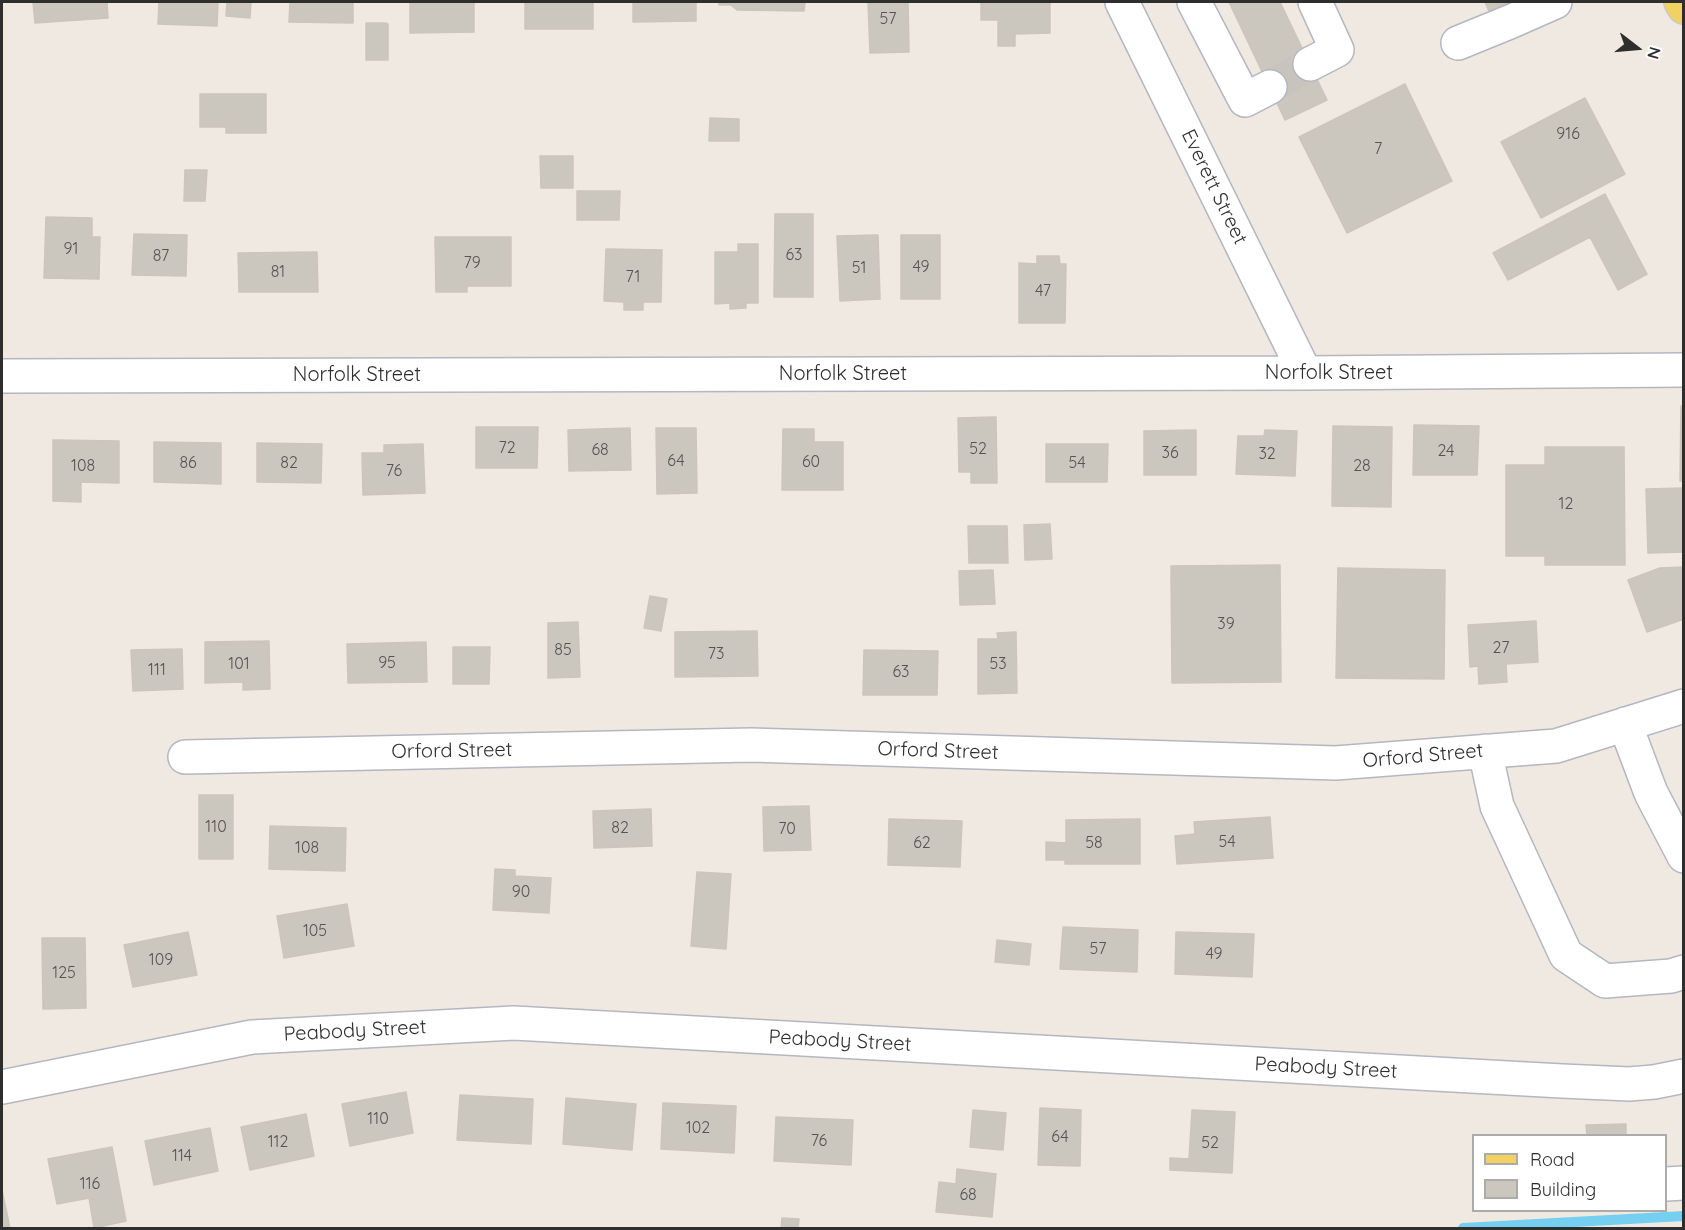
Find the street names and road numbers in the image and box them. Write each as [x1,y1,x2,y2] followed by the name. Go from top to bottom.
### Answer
[1176,126,1252,248] street label: Everett Street
[1265,361,1393,385] street label: Norfolk Street
[779,362,907,386] street label: Norfolk Street
[293,363,421,387] street label: Norfolk Street
[877,737,999,765] street label: Orford Street
[391,738,513,764] street label: Orford Street
[1362,739,1484,773] street label: Orford Street
[283,1015,427,1047] street label: Peabody Street
[768,1025,912,1057] street label: Peabody Street
[1254,1052,1398,1084] street label: Peabody Street

